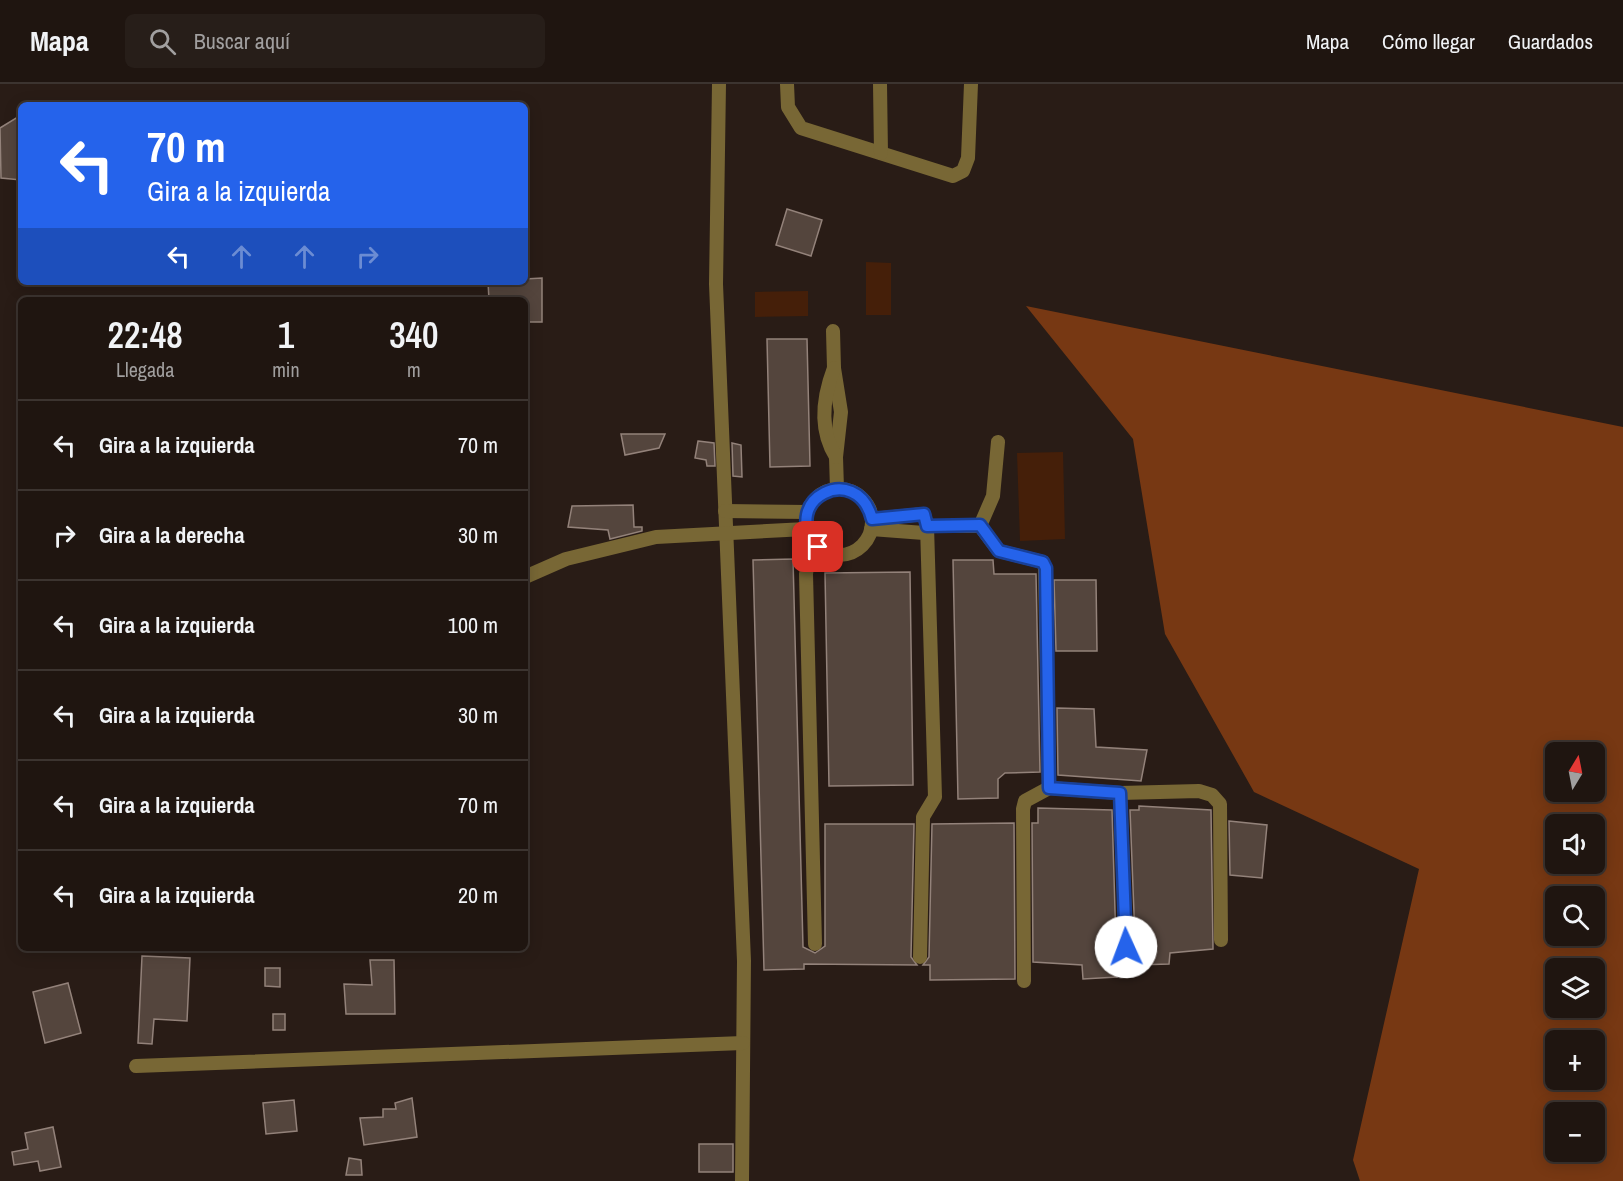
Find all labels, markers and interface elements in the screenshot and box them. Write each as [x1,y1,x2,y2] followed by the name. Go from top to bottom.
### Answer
[125,14,545,68] search box
[30,22,89,60] text: Mapa
[146,25,179,58] icon: search
[194,26,290,56] text: Buscar aquí
[1306,27,1349,56] text: Mapa
[1382,27,1475,56] text: Cómo llegar
[1508,27,1593,56] text: Guardados
[147,119,226,175] text: 70 m
[48,126,126,204] icon: left
[147,173,330,209] text: Gira a la izquierda
[162,240,195,273] icon: left
[225,240,258,273] icon: ahead
[288,240,321,273] icon: ahead
[351,240,384,273] icon: right
[108,311,183,359] text: 22:48
[278,311,294,359] text: 1
[389,311,438,359] text: 340
[116,356,174,383] text: Llegada
[272,356,300,383] text: min
[407,356,421,383] text: m
[48,429,81,462] icon: left
[99,430,254,460] text: Gira a la izquierda
[458,430,498,460] text: 70 m
[48,519,81,552] icon: right
[99,520,244,550] text: Gira a la derecha
[458,520,498,550] text: 30 m
[792,521,843,572] pin
[801,530,834,563] icon: arrive
[48,609,81,642] icon: left
[99,610,254,640] text: Gira a la izquierda
[448,610,498,640] text: 100 m
[48,699,81,732] icon: left
[99,700,254,730] text: Gira a la izquierda
[458,700,498,730] text: 30 m
[1545,742,1605,802] north arrow
[1545,742,1605,1162] map controls
[48,789,81,822] icon: left
[99,790,254,820] text: Gira a la izquierda
[458,790,498,820] text: 70 m
[1545,814,1605,874] button: sound
[48,879,81,912] icon: left
[99,880,254,910] text: Gira a la izquierda
[458,880,498,910] text: 20 m
[1545,886,1605,946] button: search
[1094,915,1158,979] position arrow
[1545,958,1605,1018] button: layers
[1545,1030,1605,1090] button: +
[1545,1102,1605,1162] button: −

